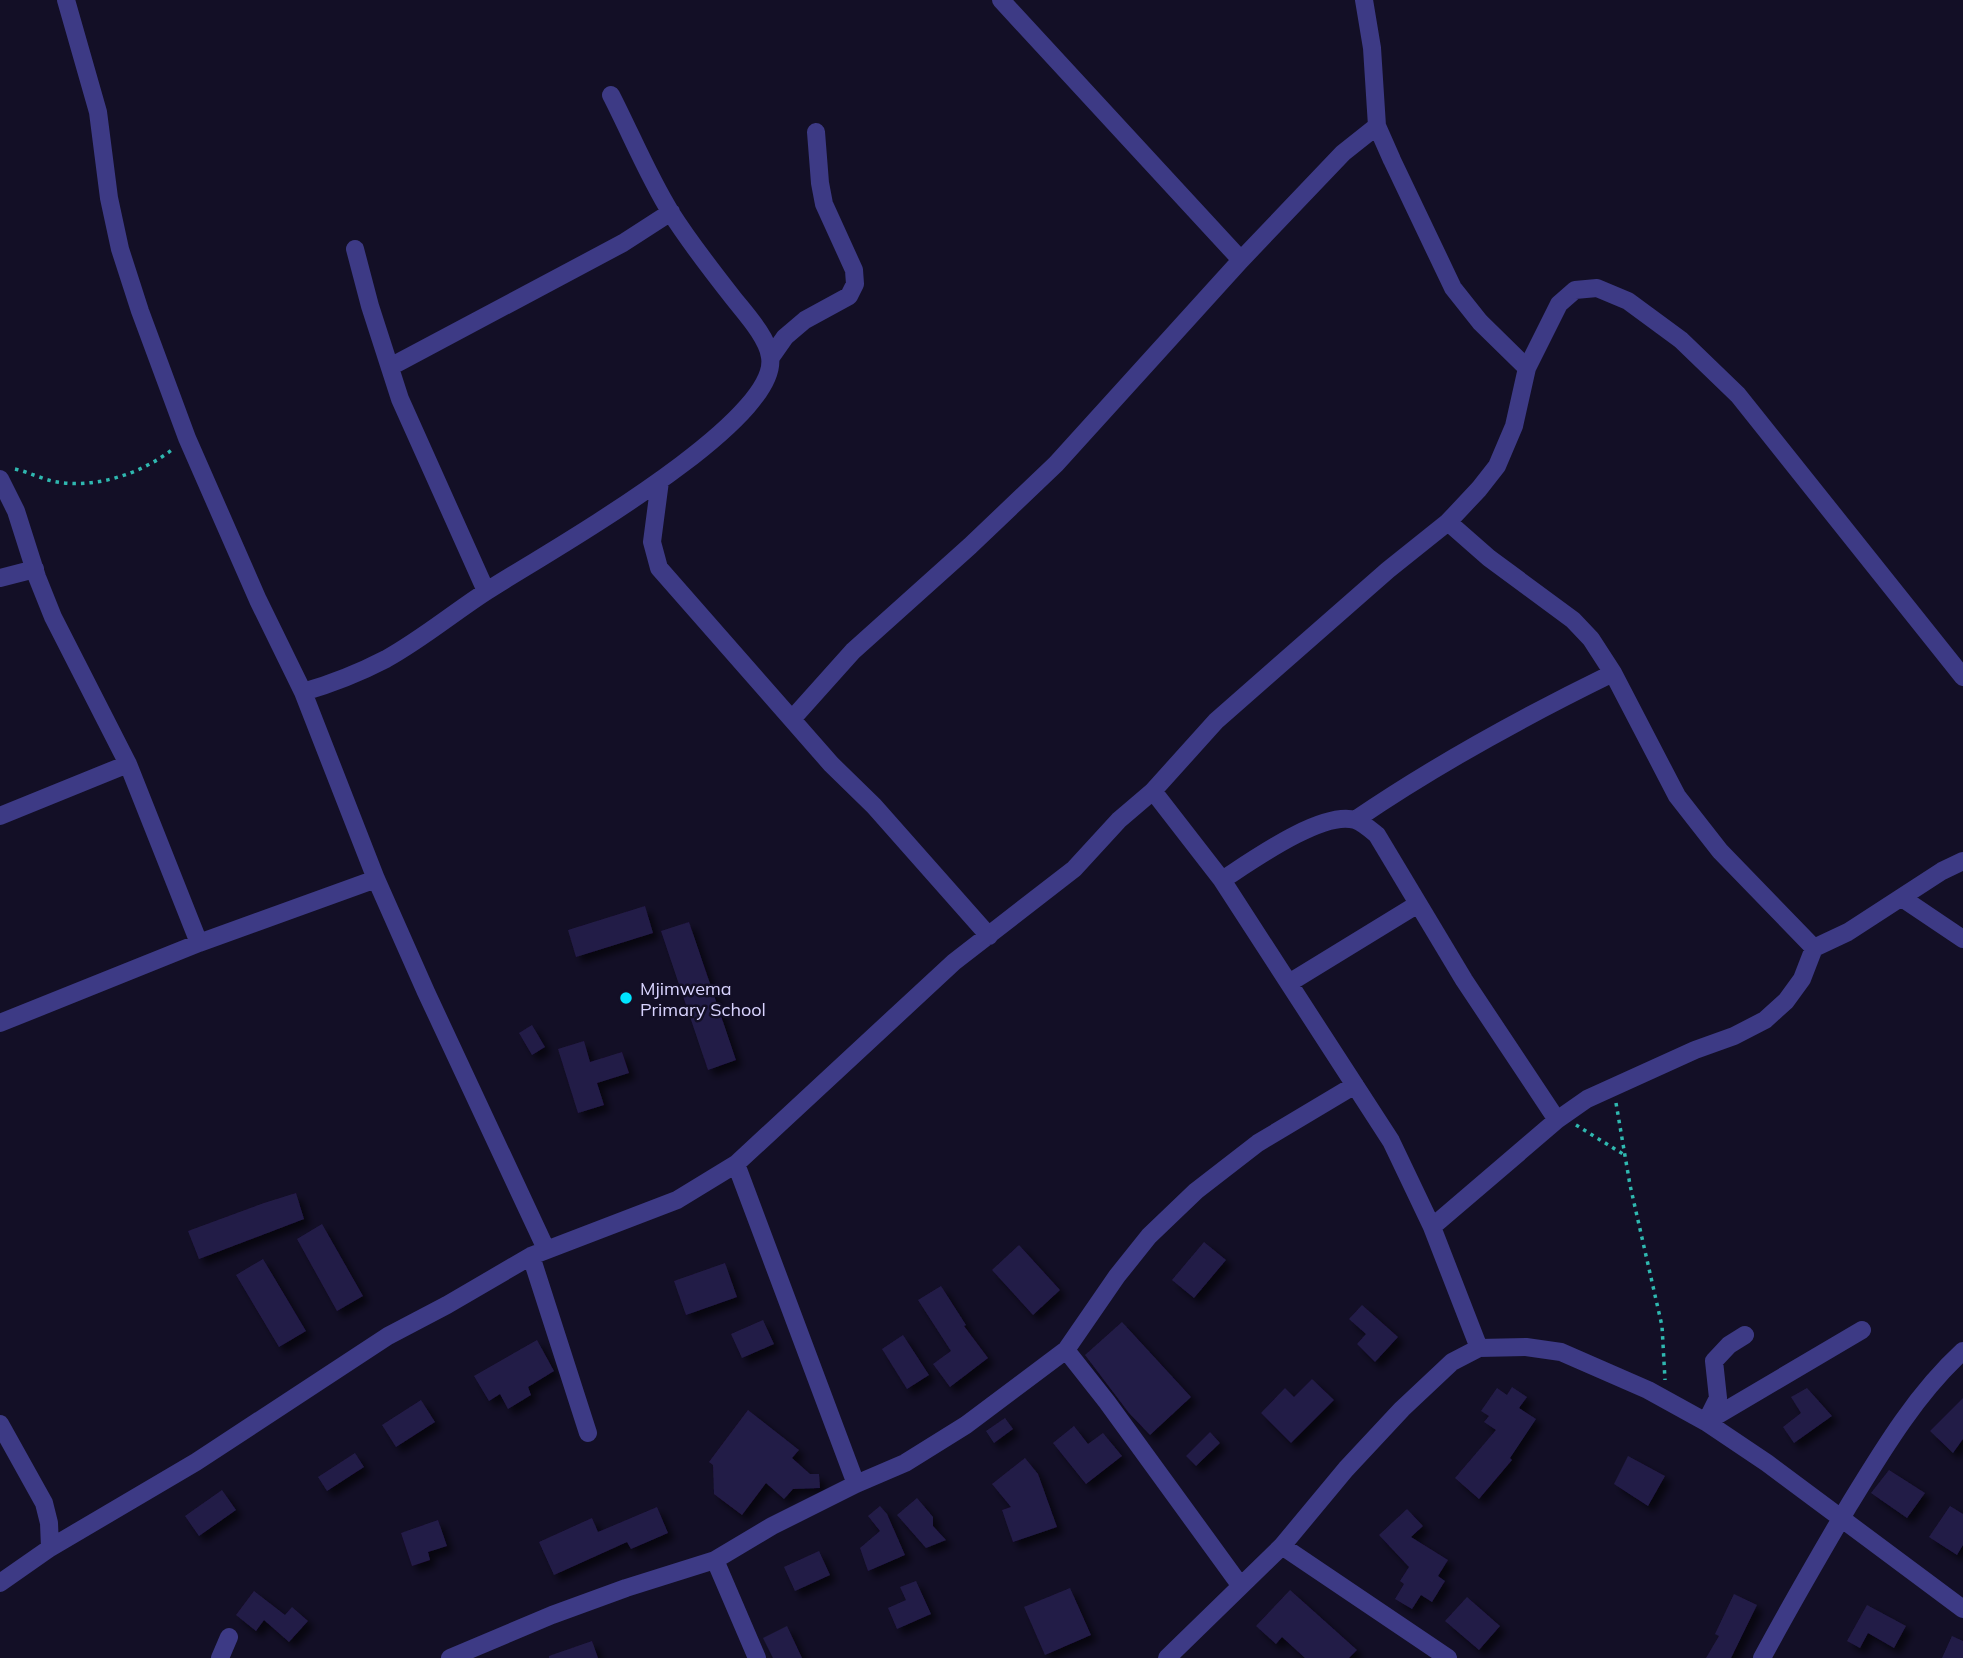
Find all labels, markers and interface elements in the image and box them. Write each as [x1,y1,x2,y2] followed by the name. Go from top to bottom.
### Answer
[640,977,766,1021] place label: Mjimwema Primary School
[618,990,634,1006] marker: Mjimwema Primary School

